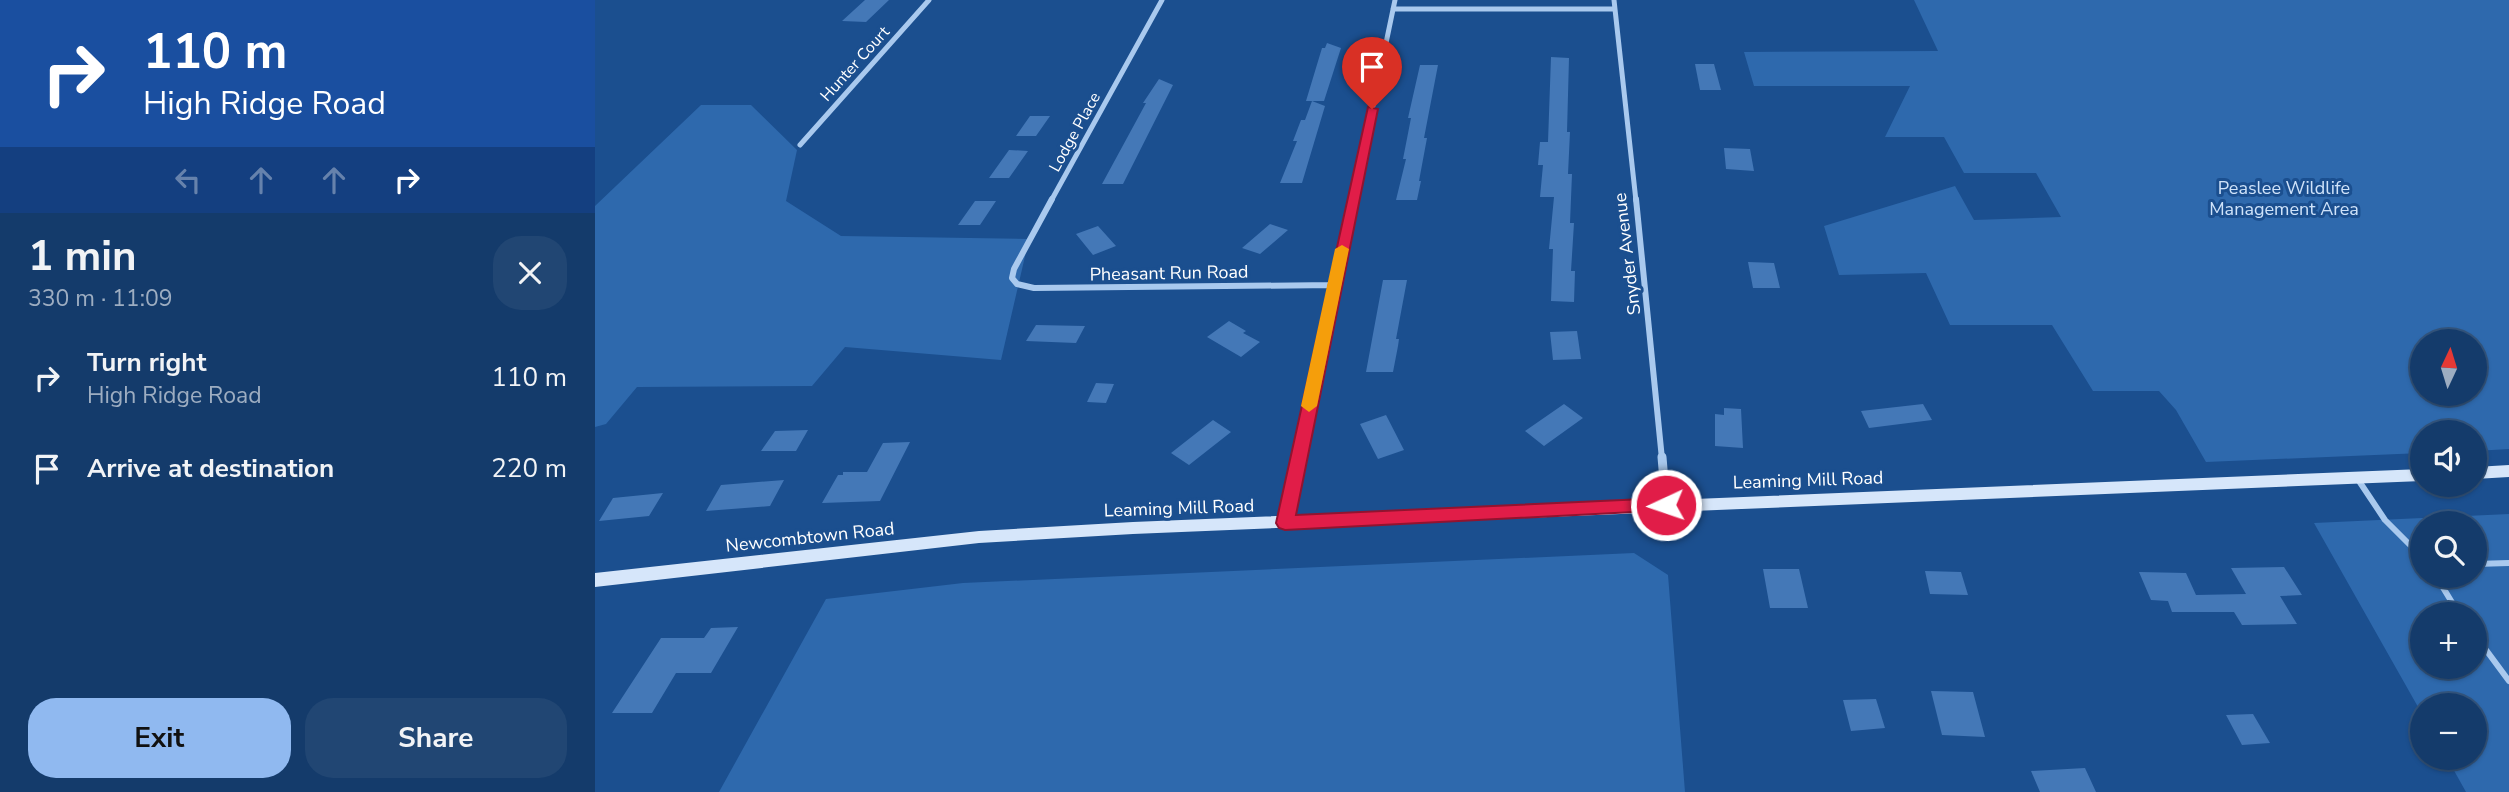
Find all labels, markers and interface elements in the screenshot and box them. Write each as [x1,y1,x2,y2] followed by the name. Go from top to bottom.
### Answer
[143,18,287,85] text: 110 m
[815,21,895,106] street label: Hunter Court
[28,28,119,119] icon: right
[1342,37,1402,109] pin
[1353,48,1391,86] icon: arrive
[143,82,386,125] text: High Ridge Road
[1044,88,1106,176] street label: Lodge Place
[169,161,207,199] icon: left
[242,161,280,199] icon: ahead
[315,161,353,199] icon: ahead
[388,161,426,199] icon: right
[2209,176,2359,221] park label: Peaslee Wildlife Management Area
[1608,192,1646,316] street label: Snyder Avenue
[28,228,137,285] text: 1 min
[493,236,567,310] button: close
[1089,260,1249,286] street label: Pheasant Run Road
[28,283,173,314] text: 330 m · 11:09
[2410,329,2487,406] north arrow
[2410,329,2487,770] map controls
[87,345,206,380] text: Turn right
[28,359,66,397] icon: right
[491,360,567,395] text: 110 m
[87,380,262,411] text: High Ridge Road
[2410,420,2487,497] button: sound
[28,450,66,488] icon: arrive
[87,451,334,486] text: Arrive at destination
[491,451,567,486] text: 220 m
[1732,465,1884,495] street label: Leaming Mill Road
[1629,468,1703,542] position arrow
[1103,493,1255,523] street label: Leaming Mill Road
[2410,511,2487,588] button: search
[724,516,896,558] street label: Newcombtown Road
[2410,602,2487,679] button: +
[2410,693,2487,770] button: −
[28,698,291,778] button: Exit
[305,698,567,778] button: Share

